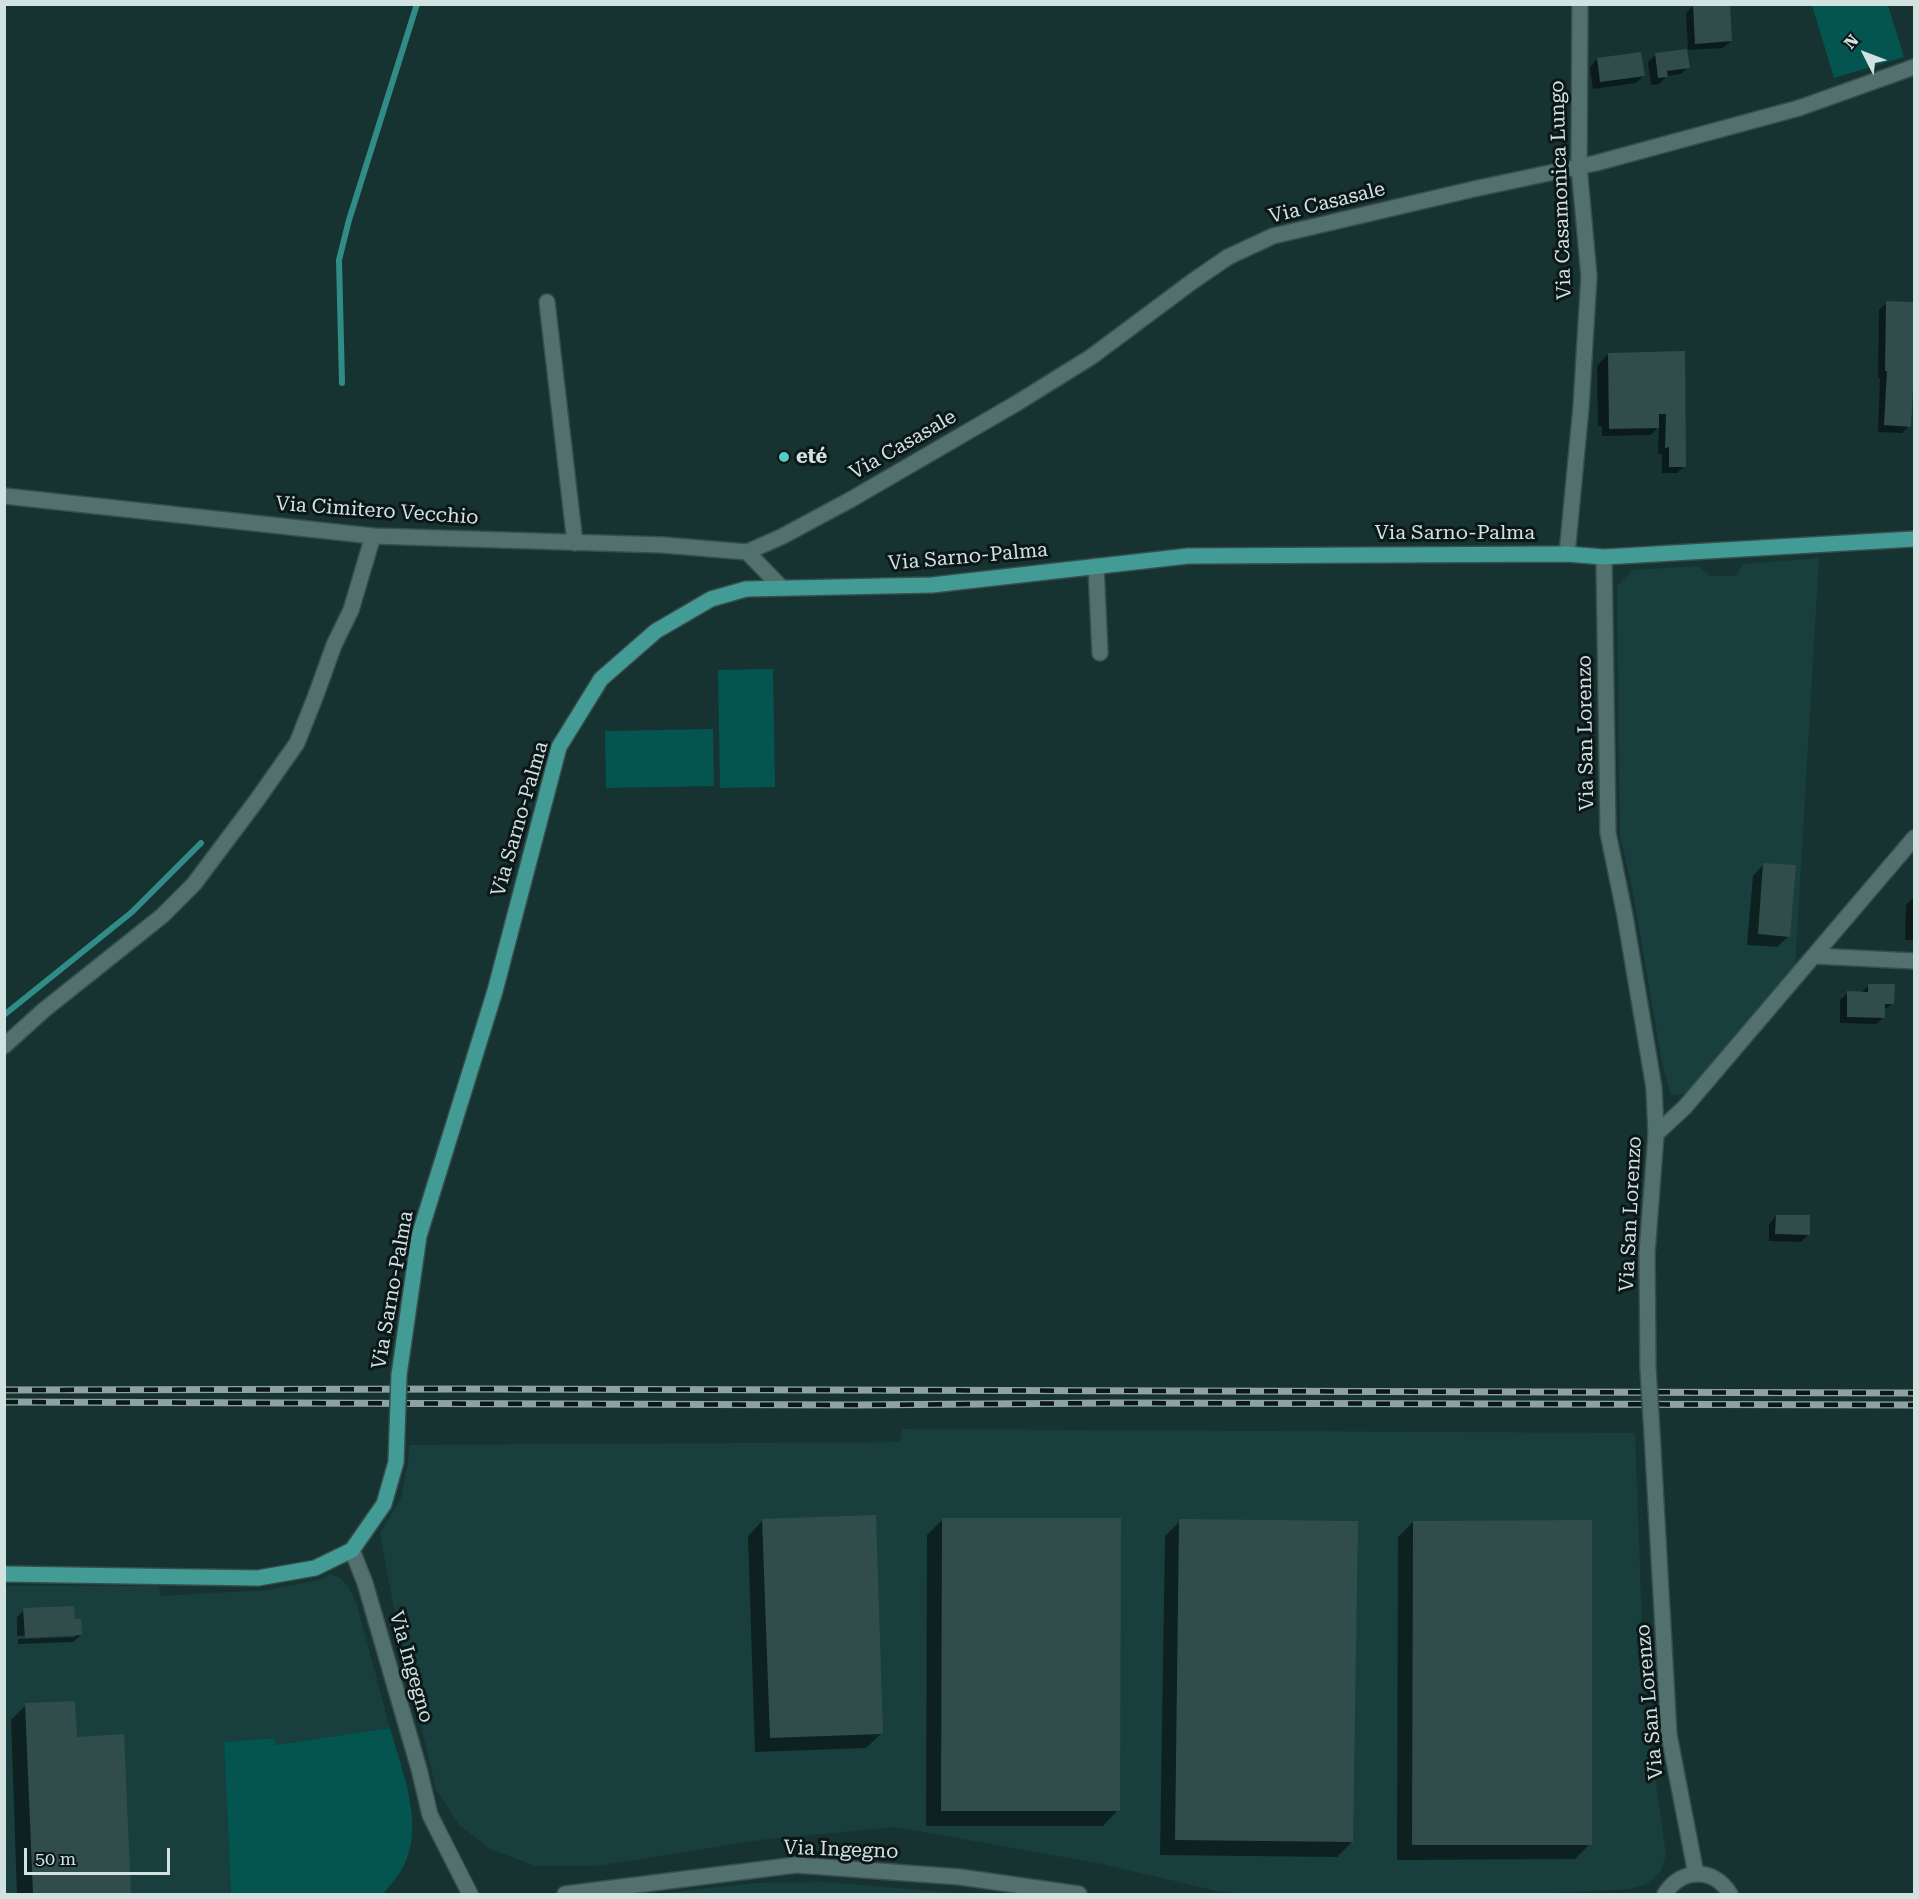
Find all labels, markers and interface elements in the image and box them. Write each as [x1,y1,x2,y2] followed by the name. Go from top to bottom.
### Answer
[1835,24,1895,84] north arrow
[1840,31,1862,53] text: N
[1545,80,1577,300] street label: Via Casamonica Lungo
[1266,177,1388,229] street label: Via Casasale
[845,405,961,485] street label: Via Casasale
[796,445,827,469] place label: eté
[777,450,791,464] marker: eté
[275,492,479,530] street label: Via Cimitero Vecchio
[1375,521,1535,545] street label: Via Sarno-Palma
[887,538,1049,576] street label: Via Sarno-Palma
[1573,655,1599,811] street label: Via San Lorenzo
[486,739,554,899] street label: Via Sarno-Palma
[1615,1135,1647,1293] street label: Via San Lorenzo
[367,1209,419,1371] street label: Via Sarno-Palma
[384,1608,438,1726] street label: Via Ingegno
[1631,1623,1669,1781] street label: Via San Lorenzo
[27,1836,172,1874] scale bar
[783,1836,899,1864] street label: Via Ingegno
[35,1848,76,1869] text: 50 m

